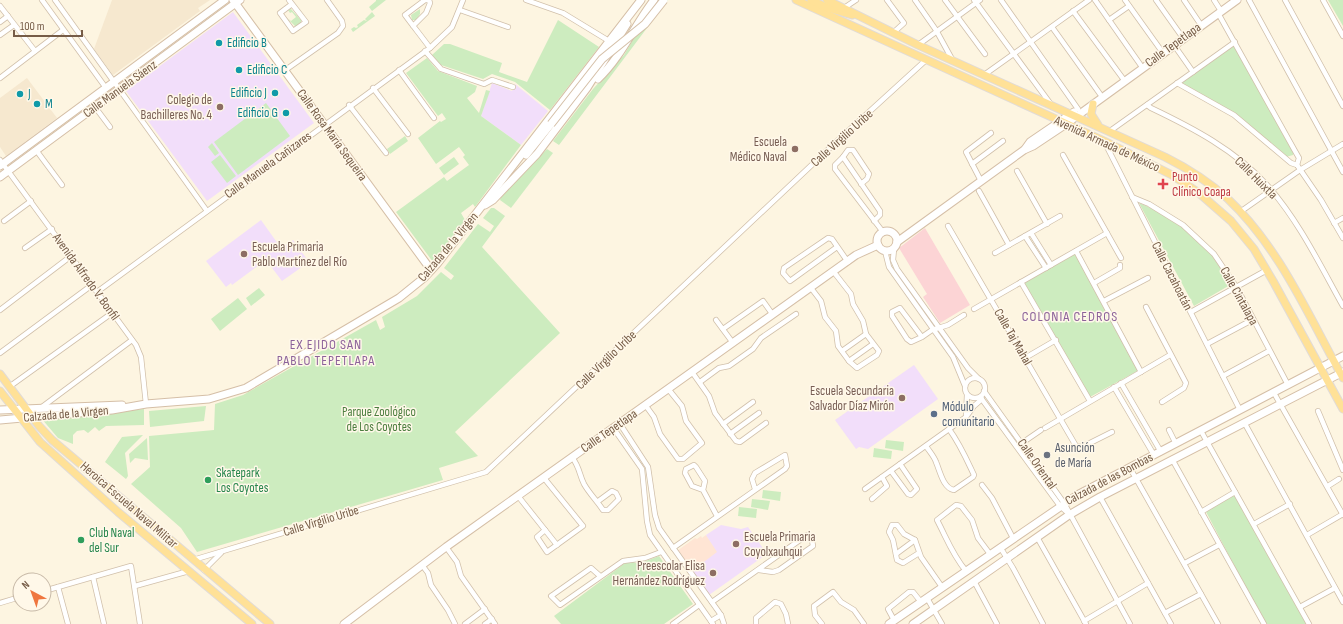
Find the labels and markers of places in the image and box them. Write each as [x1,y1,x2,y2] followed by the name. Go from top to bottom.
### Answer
[227,35,267,51] place label: Edificio B
[214,38,224,48] marker: Edificio B
[247,62,287,78] place label: Edificio C
[234,65,244,75] marker: Edificio C
[230,85,267,101] place label: Edificio J
[27,86,31,102] place label: J
[270,88,280,98] marker: Edificio J
[15,89,25,99] marker: J
[141,92,213,123] place label: Colegio de Bachilleres No. 4
[45,96,53,112] place label: M
[32,99,42,109] marker: M
[215,102,225,112] marker: Colegio de Bachilleres No. 4
[238,105,278,121] place label: Edificio G
[281,108,291,118] marker: Edificio G
[730,134,787,165] place label: Escuela Médico Naval
[790,144,800,154] marker: Escuela Médico Naval
[1172,169,1231,200] place label: Punto Clínico Coapa
[1157,178,1169,190] marker: Punto Clínico Coapa
[252,239,347,270] place label: Escuela Primaria Pablo Martínez del Río
[239,249,249,259] marker: Escuela Primaria Pablo Martínez del Río
[809,383,894,414] place label: Escuela Secundaria Salvador Díaz Mirón
[897,393,907,403] marker: Escuela Secundaria Salvador Díaz Mirón
[942,399,995,430] place label: Módulo comunitario
[929,409,939,419] marker: Módulo comunitario
[1054,440,1095,471] place label: Asunción de María
[1042,450,1052,460] marker: Asunción de María
[216,465,269,496] place label: Skatepark Los Coyotes
[203,475,213,485] marker: Skatepark Los Coyotes
[89,525,134,556] place label: Club Naval del Sur
[744,529,816,560] place label: Escuela Primaria Coyolxauhqui
[76,535,86,545] marker: Club Naval del Sur
[731,539,741,549] marker: Escuela Primaria Coyolxauhqui
[613,558,705,589] place label: Preescolar Elisa Hernández Rodríguez
[708,568,718,578] marker: Preescolar Elisa Hernández Rodríguez

